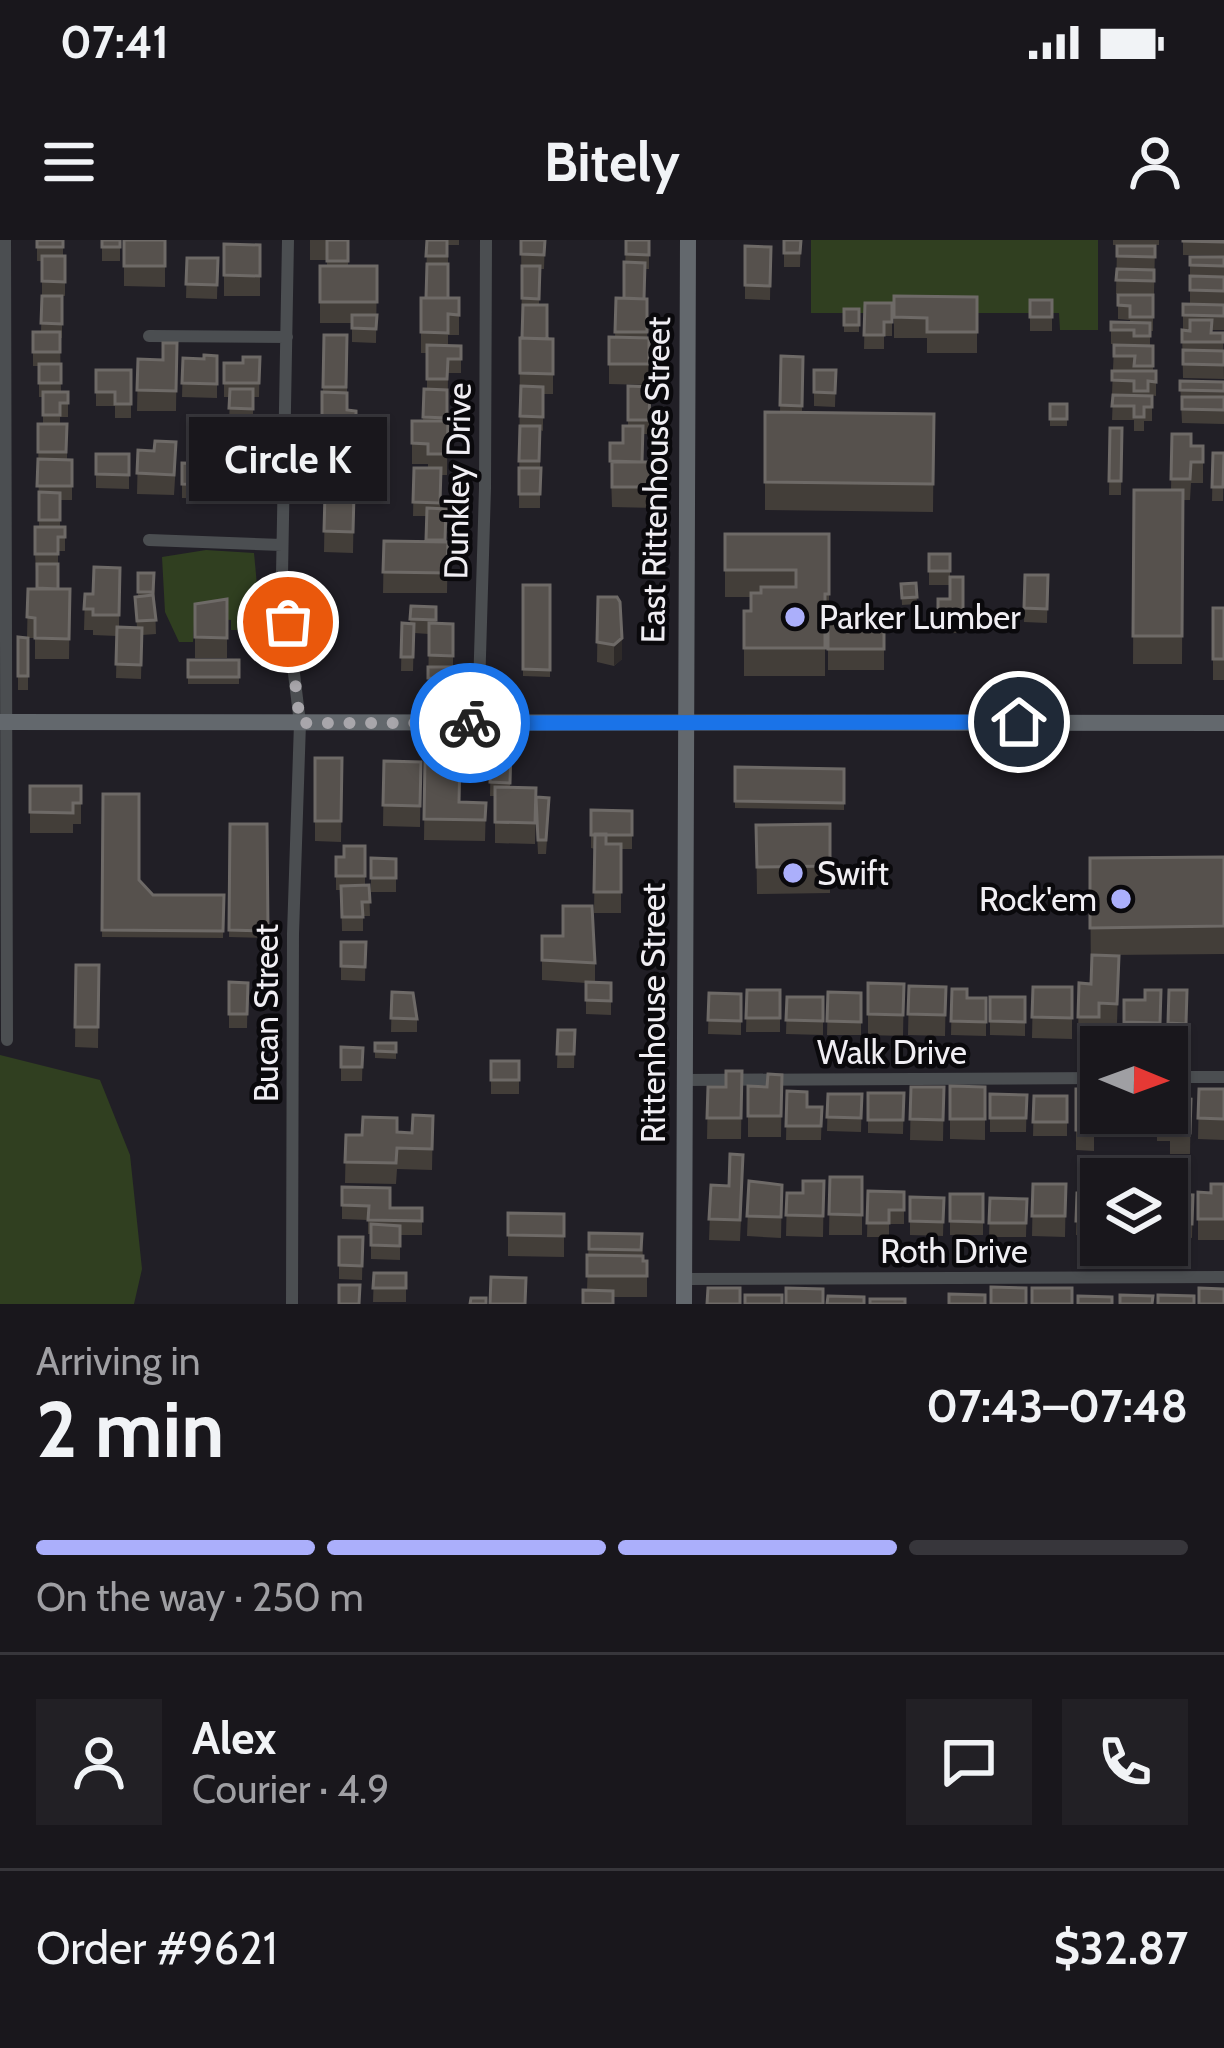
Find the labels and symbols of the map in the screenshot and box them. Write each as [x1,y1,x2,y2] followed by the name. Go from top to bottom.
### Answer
[632,316,678,644] street label: East Rittenhouse Street
[435,382,479,580] street label: Dunkley Drive
[189,418,387,502] callout: Circle K
[237,571,339,673] pin
[819,597,1021,637] place label: Parker Lumber
[782,604,808,630] marker: Parker Lumber
[410,663,530,783] courier
[968,671,1070,773] pin
[817,853,889,893] place label: Swift
[780,860,806,886] marker: Swift
[979,879,1097,919] place label: Rock'em
[633,883,673,1143] street label: Rittenhouse Street
[1108,886,1134,912] marker: Rock'em
[246,924,286,1102] street label: Bucan Street
[1080,1026,1188,1134] north arrow
[817,1032,967,1072] street label: Walk Drive
[880,1231,1028,1271] street label: Roth Drive

